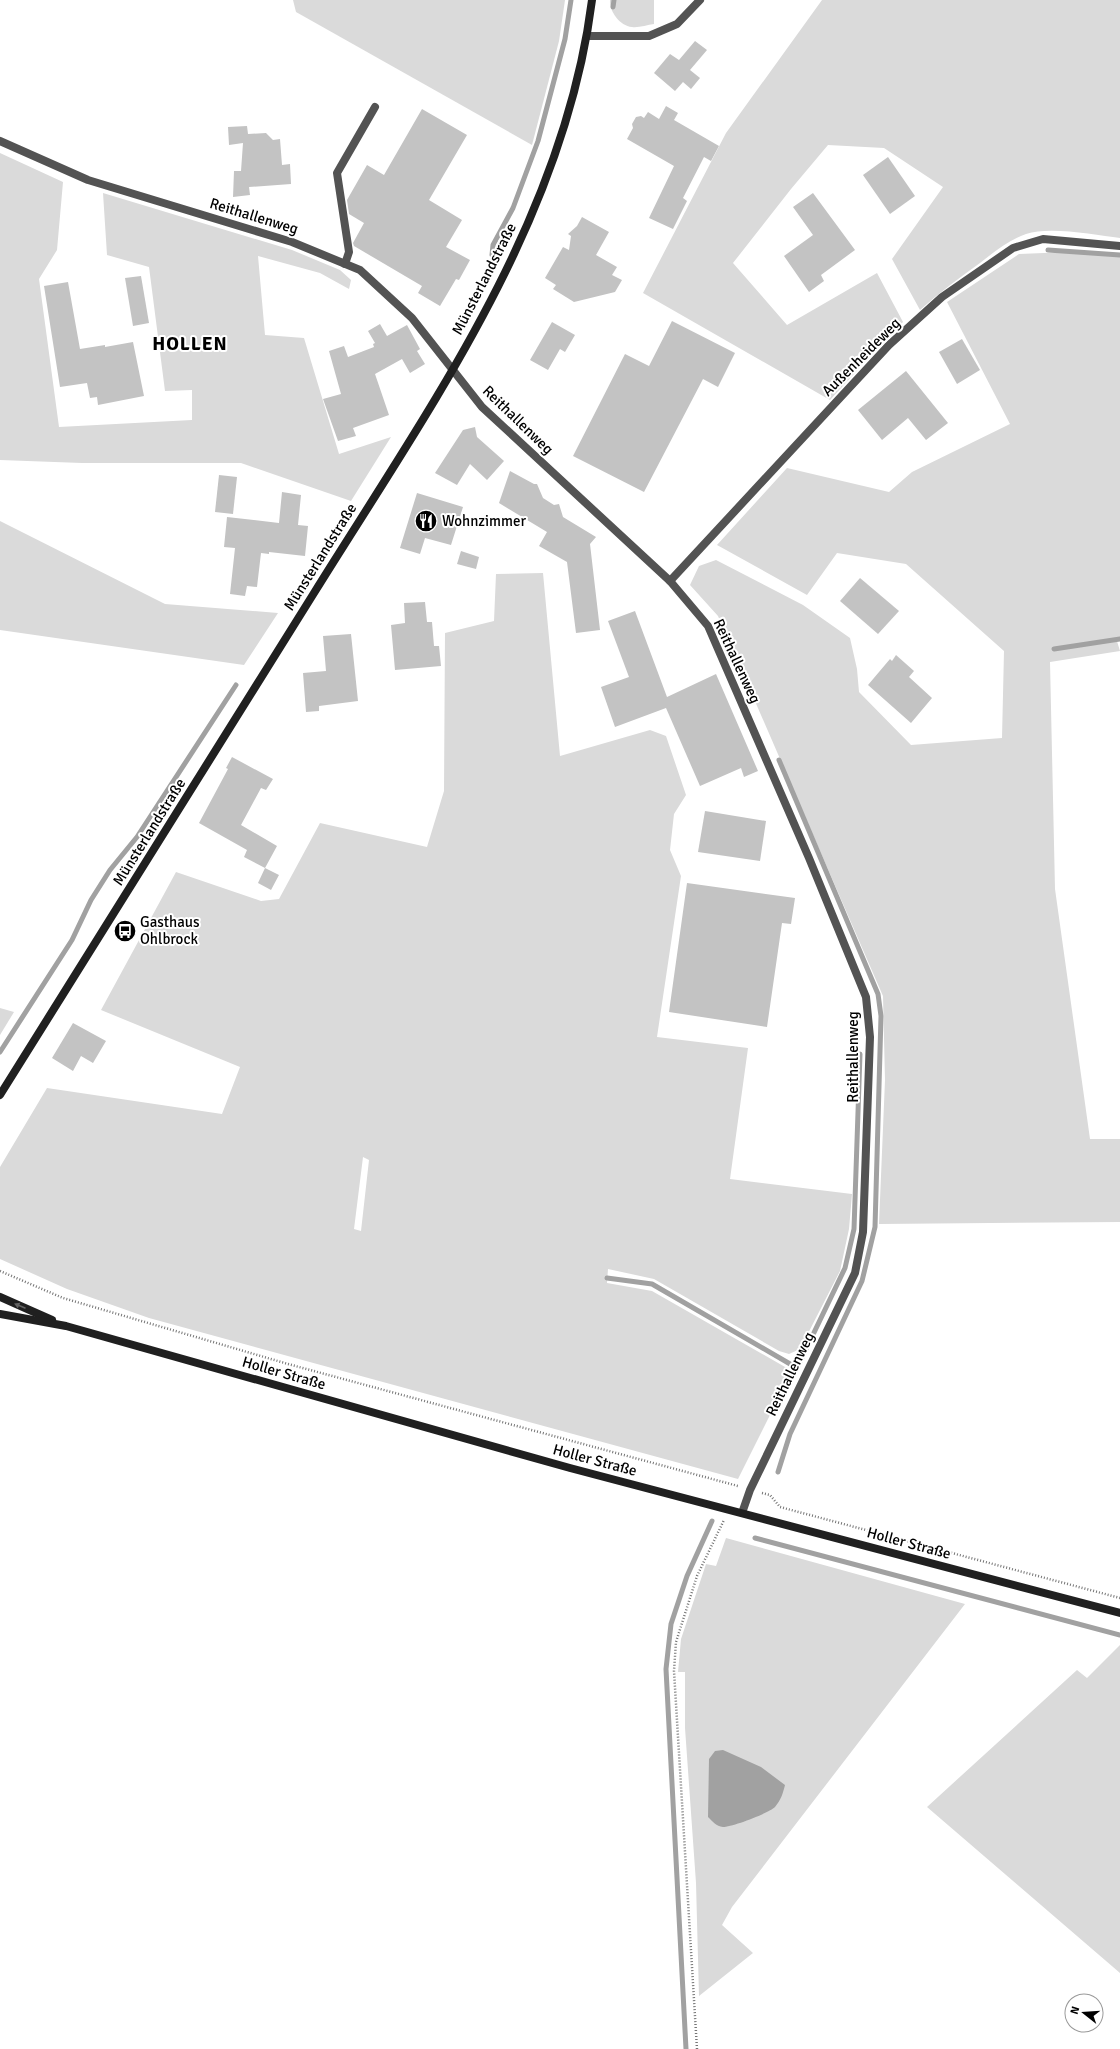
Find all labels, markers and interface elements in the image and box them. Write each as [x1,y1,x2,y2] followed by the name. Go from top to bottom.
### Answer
[208,194,300,238] street label: Reithallenweg
[448,220,520,338] street label: Münsterlandstraße
[818,314,904,400] street label: Außenheideweg
[152,332,228,356] district label: HOLLEN
[479,382,557,458] street label: Reithallenweg
[280,500,360,614] street label: Münsterlandstraße
[413,508,439,534] restaurant icon: Wohnzimmer
[442,512,526,530] place label: Wohnzimmer
[710,616,764,706] street label: Reithallenweg
[109,775,189,889] street label: Münsterlandstraße
[140,913,200,948] place label: Gasthaus Ohlbrock
[112,918,138,944] bus stop icon: Gasthaus Ohlbrock
[844,1011,862,1103] street label: Reithallenweg
[15,1303,26,1309] one-way arrow
[762,1329,818,1419] street label: Reithallenweg
[240,1352,328,1394] street label: Holler Straße
[551,1440,639,1480] street label: Holler Straße
[865,1523,953,1563] street label: Holler Straße
[1064,1993,1104,2033] north arrow
[1068,2005,1082,2016] text: N

